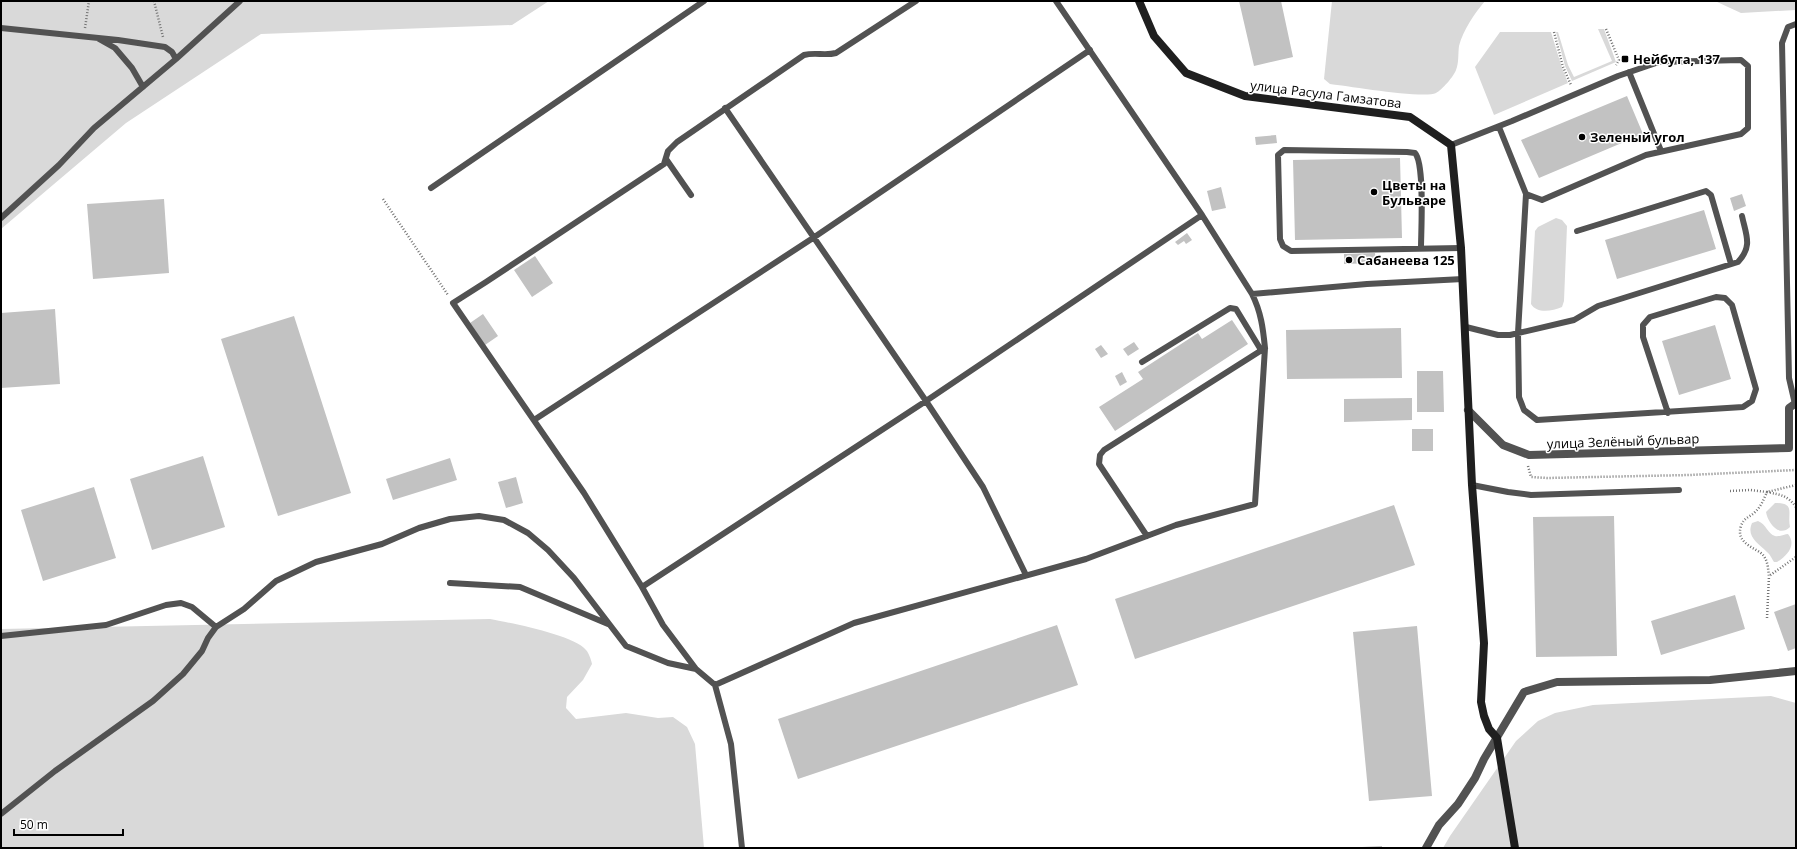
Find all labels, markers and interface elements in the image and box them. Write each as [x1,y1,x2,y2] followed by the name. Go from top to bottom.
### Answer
[1633,50,1720,68] place label: Нейбута, 137
[1620,54,1630,64] marker: Нейбута, 137
[1249,76,1403,112] street label: улица Расула Гамзатова
[1590,128,1685,146] place label: Зеленый угол
[1577,132,1587,142] marker: Зеленый угол
[1382,176,1446,209] place label: Цветы на Бульваре
[1369,187,1379,197] marker: Цветы на Бульваре
[1357,251,1455,269] place label: Сабанеева 125
[1344,255,1354,265] marker: Сабанеева 125
[1547,429,1700,453] street label: улица Зелёный бульвар
[14,811,123,837] scale bar
[20,816,48,833] text: 50 m

